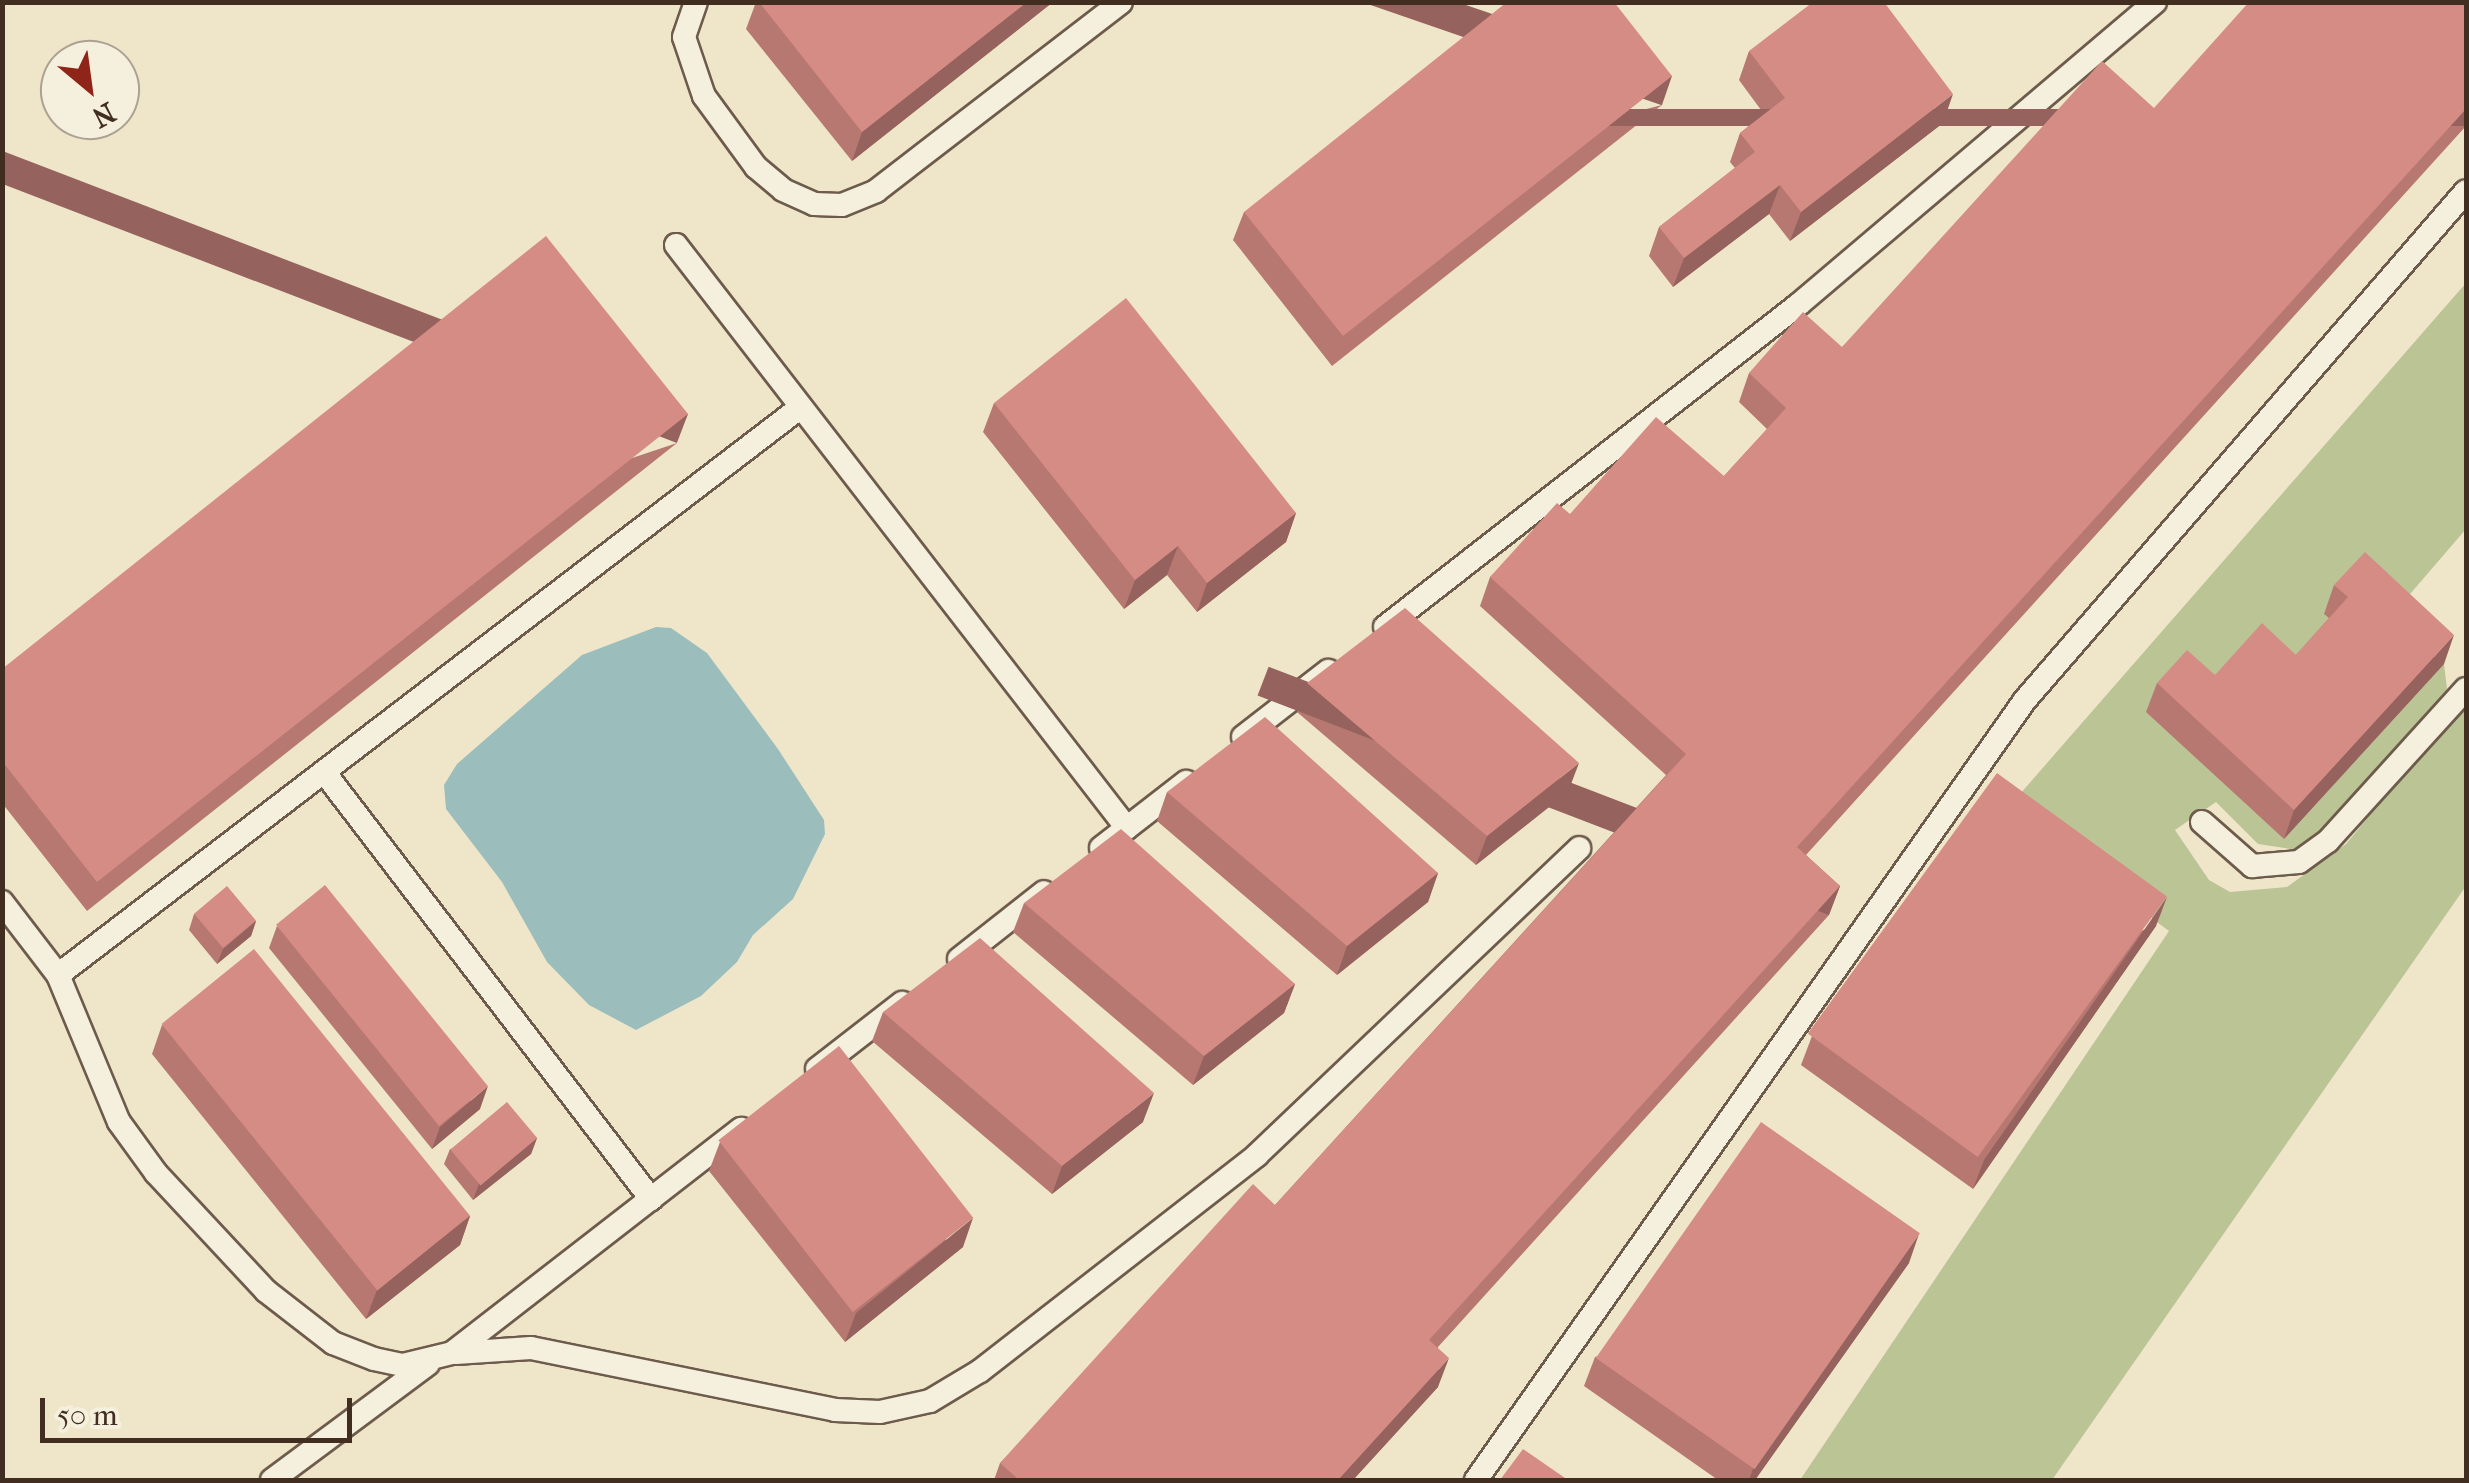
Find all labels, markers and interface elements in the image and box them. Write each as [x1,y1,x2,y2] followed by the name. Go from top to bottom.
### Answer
[40,40,140,140] north arrow
[87,95,121,135] text: N
[45,1378,358,1440] scale bar
[57,1398,118,1433] text: 50 m

